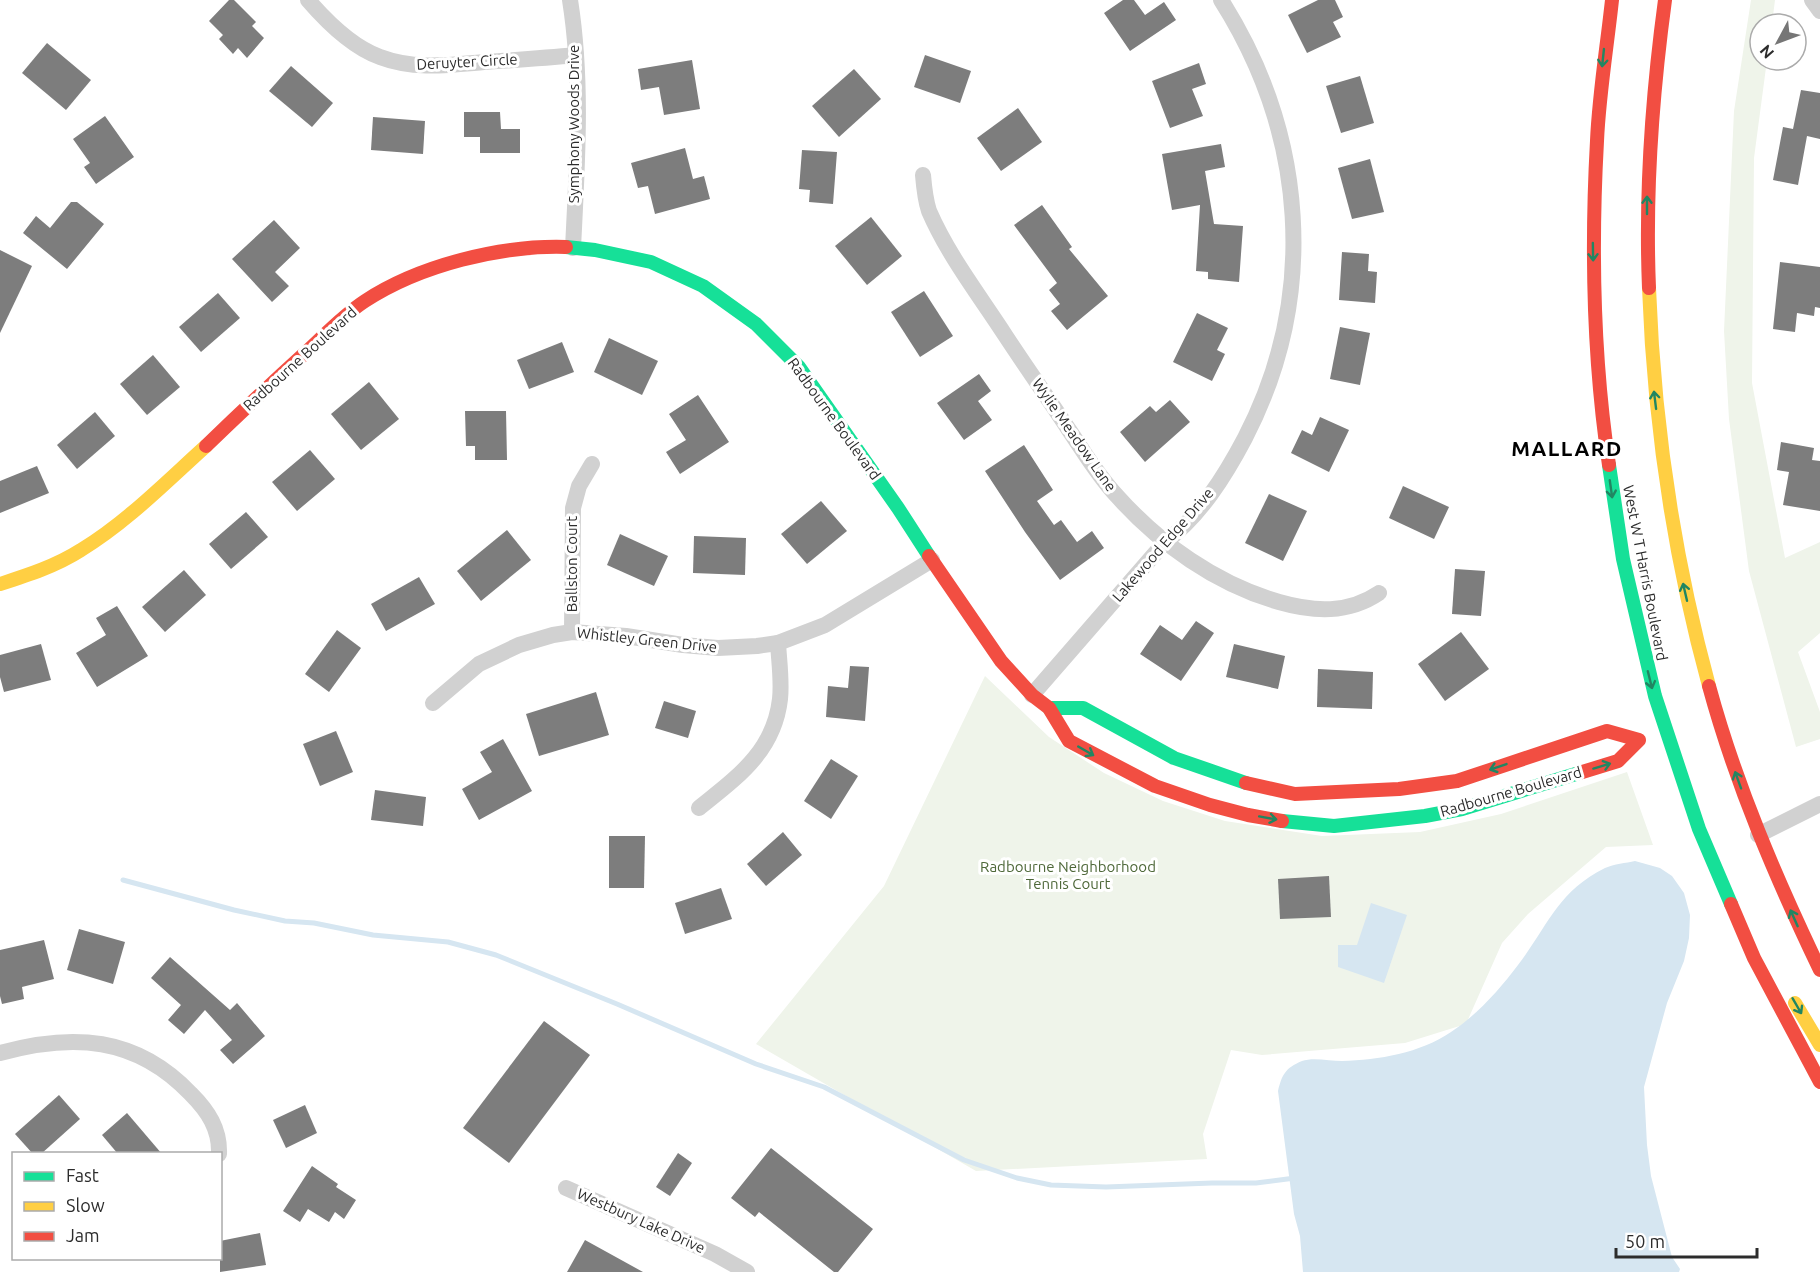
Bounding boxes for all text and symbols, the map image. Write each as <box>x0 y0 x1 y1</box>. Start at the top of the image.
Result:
north arrow <box>1748 12 1808 72</box>
text: N <box>1756 41 1777 62</box>
street label: Symphony Woods Drive <box>565 45 582 203</box>
one-way arrow <box>1597 47 1608 67</box>
street label: Deruyter Circle <box>416 50 518 73</box>
one-way arrow <box>1641 196 1653 216</box>
one-way arrow <box>1587 242 1599 262</box>
street label: Radbourne Boulevard <box>240 303 360 414</box>
street label: Radbourne Boulevard <box>784 354 884 483</box>
street label: Wylie Meadow Lane <box>1029 375 1120 495</box>
one-way arrow <box>1649 390 1660 410</box>
district label: MALLARD <box>1511 436 1623 460</box>
one-way arrow <box>1605 478 1616 498</box>
street label: Lakewood Edge Drive <box>1109 484 1217 605</box>
street label: West W T Harris Boulevard <box>1620 484 1671 662</box>
street label: Ballston Court <box>563 516 580 612</box>
one-way arrow <box>1679 583 1690 603</box>
street label: Whistley Green Drive <box>576 624 718 655</box>
one-way arrow <box>1645 670 1656 689</box>
one-way arrow <box>1077 745 1094 757</box>
one-way arrow <box>1592 760 1611 771</box>
one-way arrow <box>1489 762 1508 773</box>
street label: Radbourne Boulevard <box>1438 763 1584 820</box>
one-way arrow <box>1732 771 1743 790</box>
one-way arrow <box>1258 813 1277 824</box>
park label: Radbourne Neighborhood Tennis Court <box>980 858 1156 892</box>
one-way arrow <box>1788 909 1799 927</box>
one-way arrow <box>1791 997 1803 1014</box>
legend <box>12 1152 222 1260</box>
text: Fast <box>66 1165 99 1185</box>
street label: Westbury Lake Drive <box>575 1185 708 1256</box>
text: Slow <box>66 1195 105 1215</box>
scale bar <box>1616 1221 1757 1259</box>
text: Jam <box>66 1225 100 1245</box>
text: 50 m <box>1625 1231 1665 1251</box>

